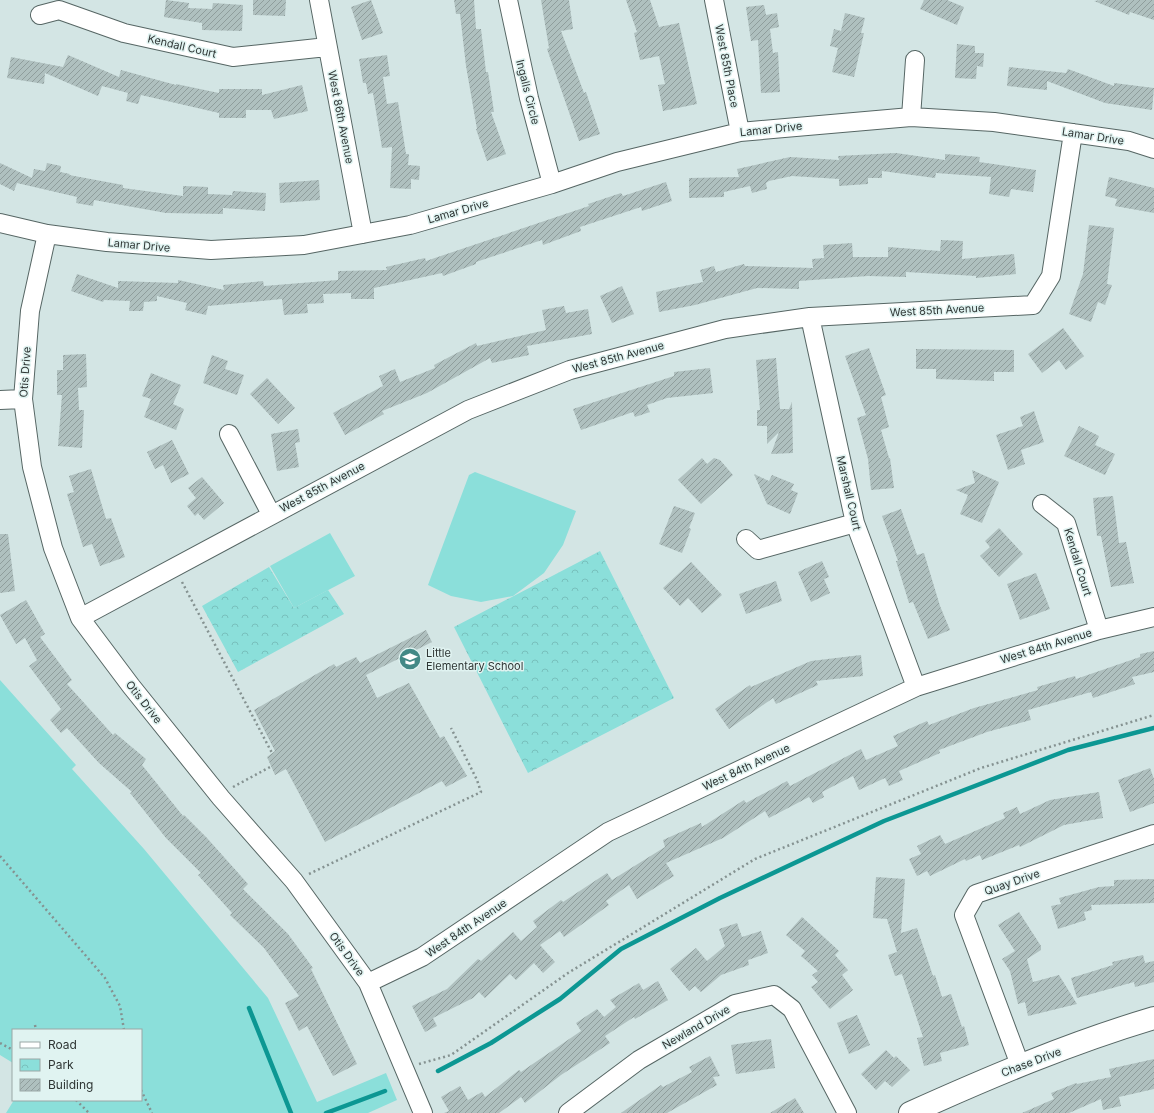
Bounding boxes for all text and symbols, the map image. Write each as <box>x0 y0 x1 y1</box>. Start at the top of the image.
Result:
street label: West 85th Place <box>712 23 742 109</box>
street label: Kendall Court <box>146 31 218 61</box>
street label: Ingalls Circle <box>513 58 543 126</box>
street label: West 86th Avenue <box>325 69 357 165</box>
street label: Lamar Drive <box>739 119 803 139</box>
street label: Lamar Drive <box>1061 124 1125 148</box>
street label: Lamar Drive <box>426 196 490 226</box>
street label: Lamar Drive <box>107 235 171 255</box>
street label: West 85th Avenue <box>889 301 985 319</box>
street label: West 85th Avenue <box>571 338 665 376</box>
street label: Otis Drive <box>16 346 34 398</box>
street label: Marshall Court <box>834 454 864 532</box>
street label: West 85th Avenue <box>277 459 367 515</box>
street label: Kendall Court <box>1061 526 1095 598</box>
street label: West 84th Avenue <box>999 625 1093 667</box>
school or university icon: Little Elementary School <box>397 646 423 672</box>
place label: Little Elementary School <box>426 646 523 673</box>
street label: Otis Drive <box>123 678 165 726</box>
street label: West 84th Avenue <box>700 741 792 793</box>
street label: Quay Drive <box>983 866 1041 898</box>
street label: West 84th Avenue <box>423 896 509 960</box>
street label: Otis Drive <box>326 929 368 979</box>
street label: Newland Drive <box>660 1002 732 1052</box>
legend <box>12 1029 142 1101</box>
text: Road <box>48 1037 77 1052</box>
street label: Chase Drive <box>999 1044 1063 1080</box>
text: Park <box>48 1057 74 1072</box>
text: Building <box>48 1077 93 1092</box>

